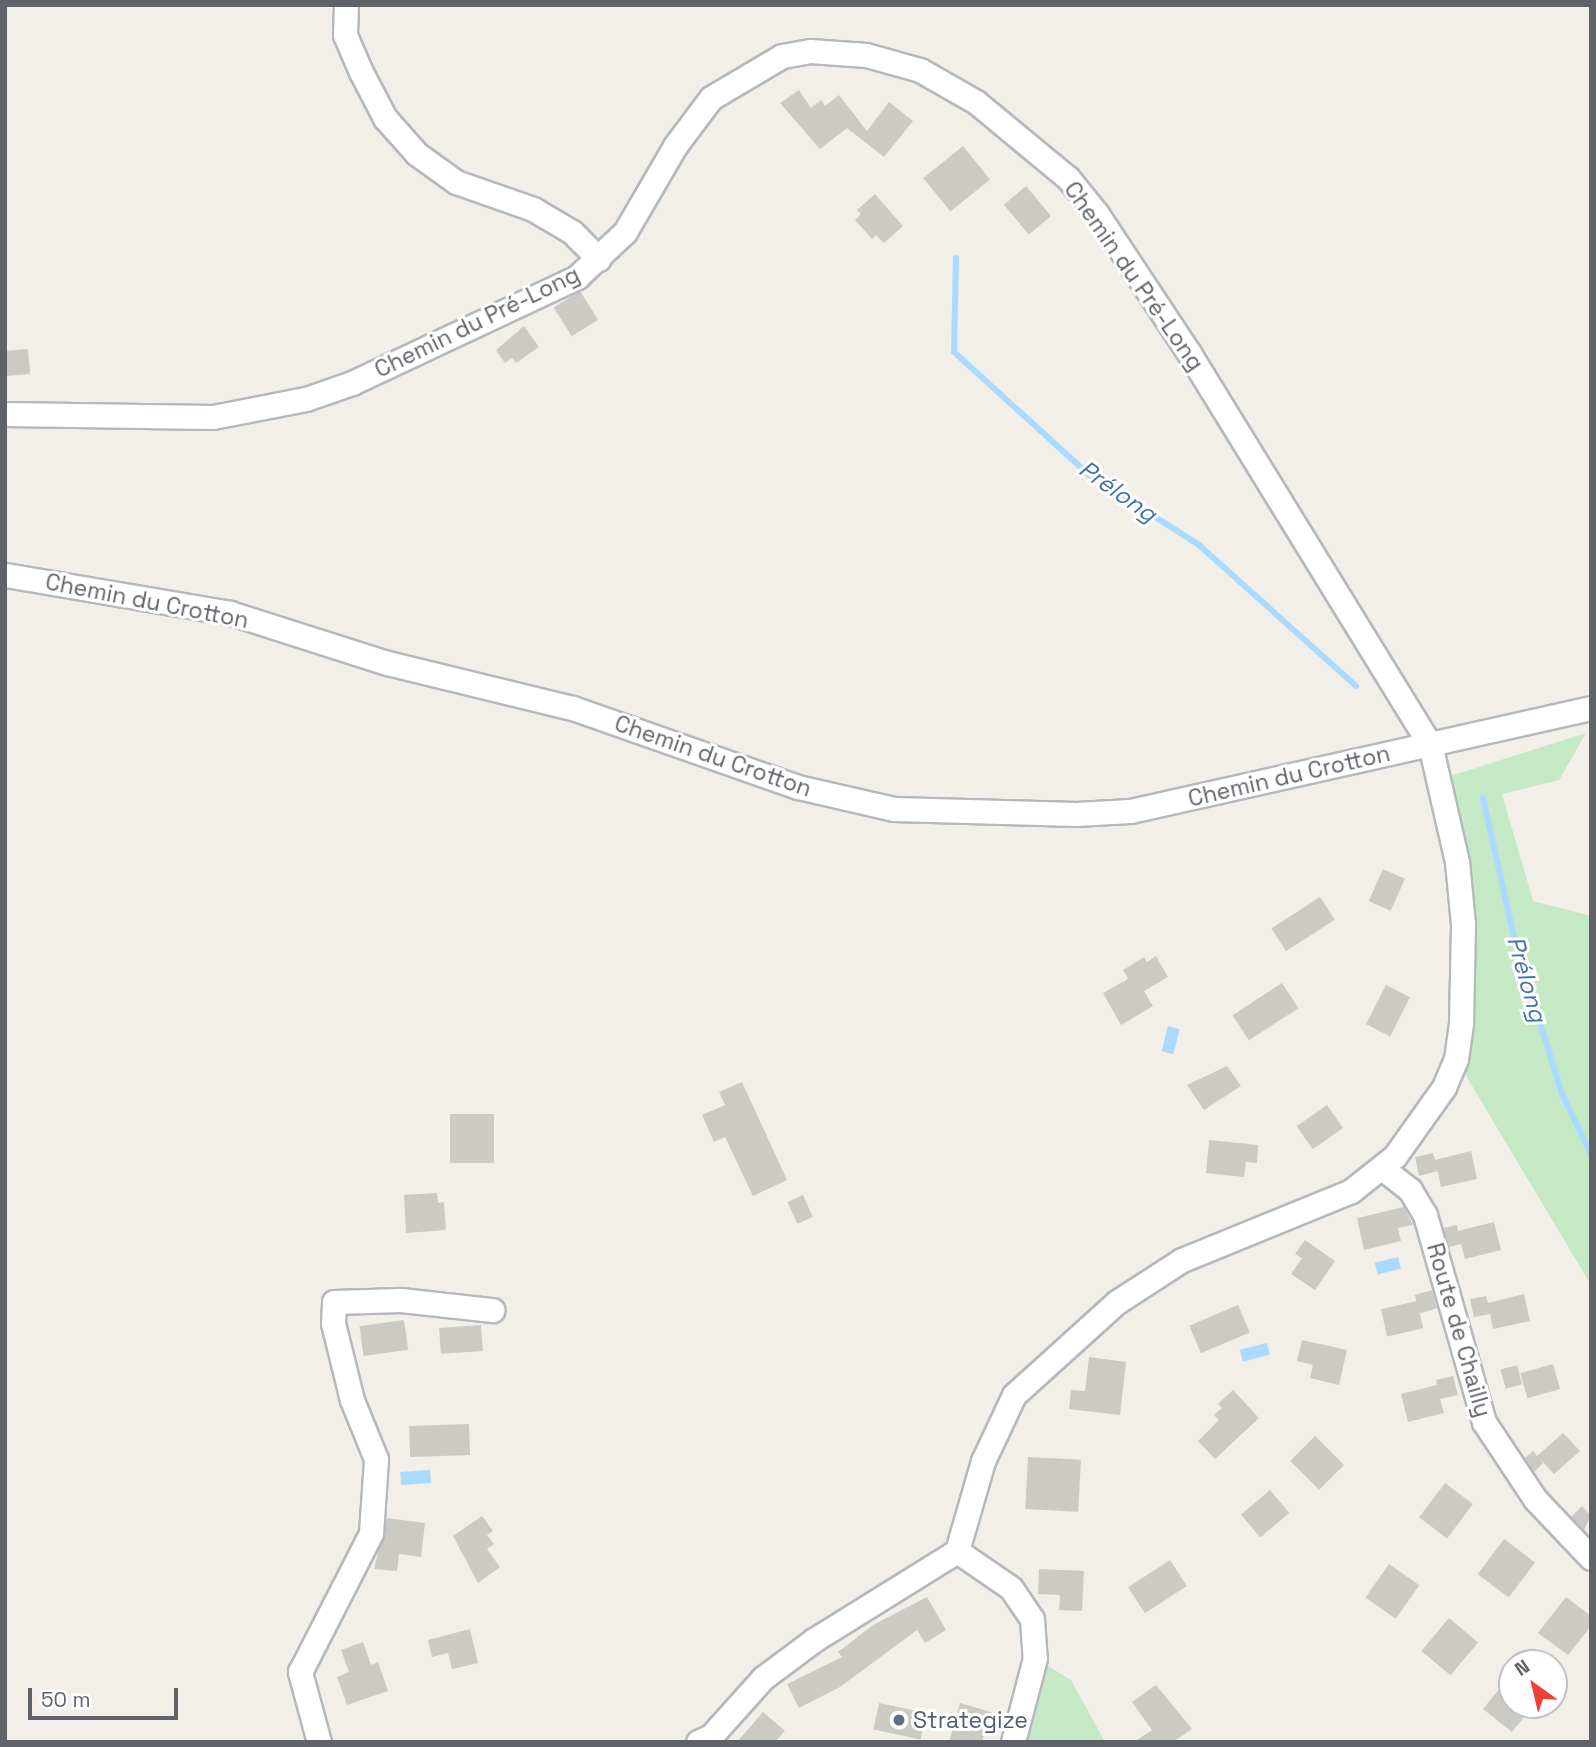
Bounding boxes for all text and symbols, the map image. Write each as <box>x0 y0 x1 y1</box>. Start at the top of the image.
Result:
street label: Chemin du Pré-Long <box>1058 176 1210 376</box>
street label: Chemin du Pré-Long <box>370 260 584 384</box>
water label: Prélong <box>1074 454 1162 528</box>
street label: Chemin du Crotton <box>43 568 251 634</box>
street label: Chemin du Crotton <box>611 709 815 803</box>
street label: Chemin du Crotton <box>1185 739 1393 813</box>
water label: Prélong <box>1501 933 1553 1025</box>
street label: Route de Chailly <box>1421 1240 1497 1420</box>
north arrow <box>1498 1649 1568 1719</box>
text: N <box>1510 1654 1534 1682</box>
scale bar <box>32 1674 182 1718</box>
text: 50 m <box>41 1686 91 1713</box>
place label: Strategize <box>913 1706 1028 1734</box>
marker: Strategize <box>891 1712 907 1728</box>

